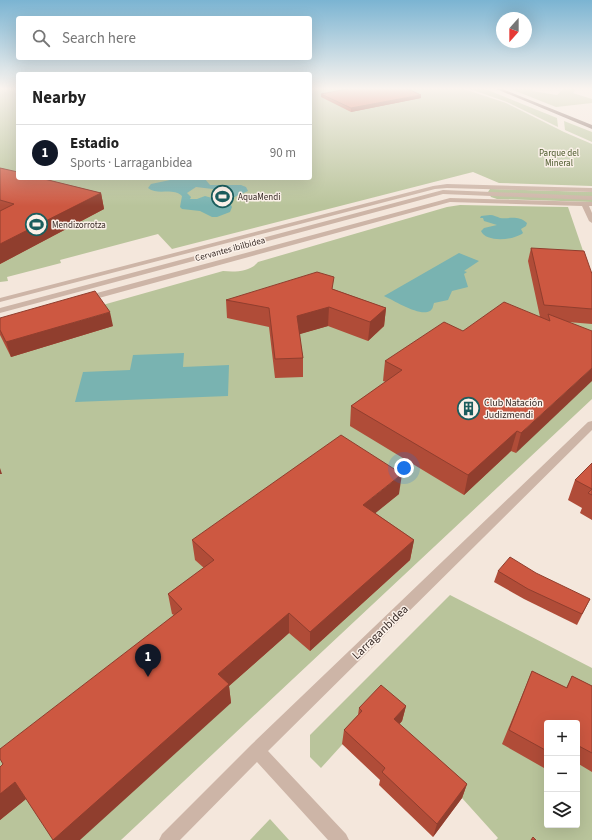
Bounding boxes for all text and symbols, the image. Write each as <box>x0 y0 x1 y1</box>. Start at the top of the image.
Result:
north arrow <box>496 12 532 48</box>
search box <box>16 16 312 60</box>
icon: search <box>30 27 52 49</box>
text: Search here <box>62 28 136 49</box>
text: Nearby <box>32 86 86 110</box>
text: Estadio <box>70 133 119 154</box>
text: 1 <box>42 144 48 162</box>
text: 90 m <box>270 144 296 162</box>
park label: Parque del Mineral <box>539 147 579 170</box>
text: Sports · Larraganbidea <box>70 154 192 172</box>
sports icon: AquaMendi <box>210 184 236 210</box>
place label: AquaMendi <box>238 191 280 204</box>
sports icon: Mendizorrotza <box>24 212 50 238</box>
place label: Mendizorrotza <box>52 219 106 232</box>
street label: Cervantes ibilbidea <box>194 234 267 265</box>
building icon: Club Natación Judizmendi <box>456 395 482 421</box>
place label: Club Natación Judizmendi <box>484 396 543 422</box>
your location <box>394 458 414 478</box>
street label: Larraganbidea <box>348 601 412 664</box>
pin: 1 <box>135 644 161 677</box>
map controls <box>544 720 580 828</box>
button: + <box>544 720 580 756</box>
button: − <box>544 756 580 792</box>
button: layers <box>544 792 580 828</box>

